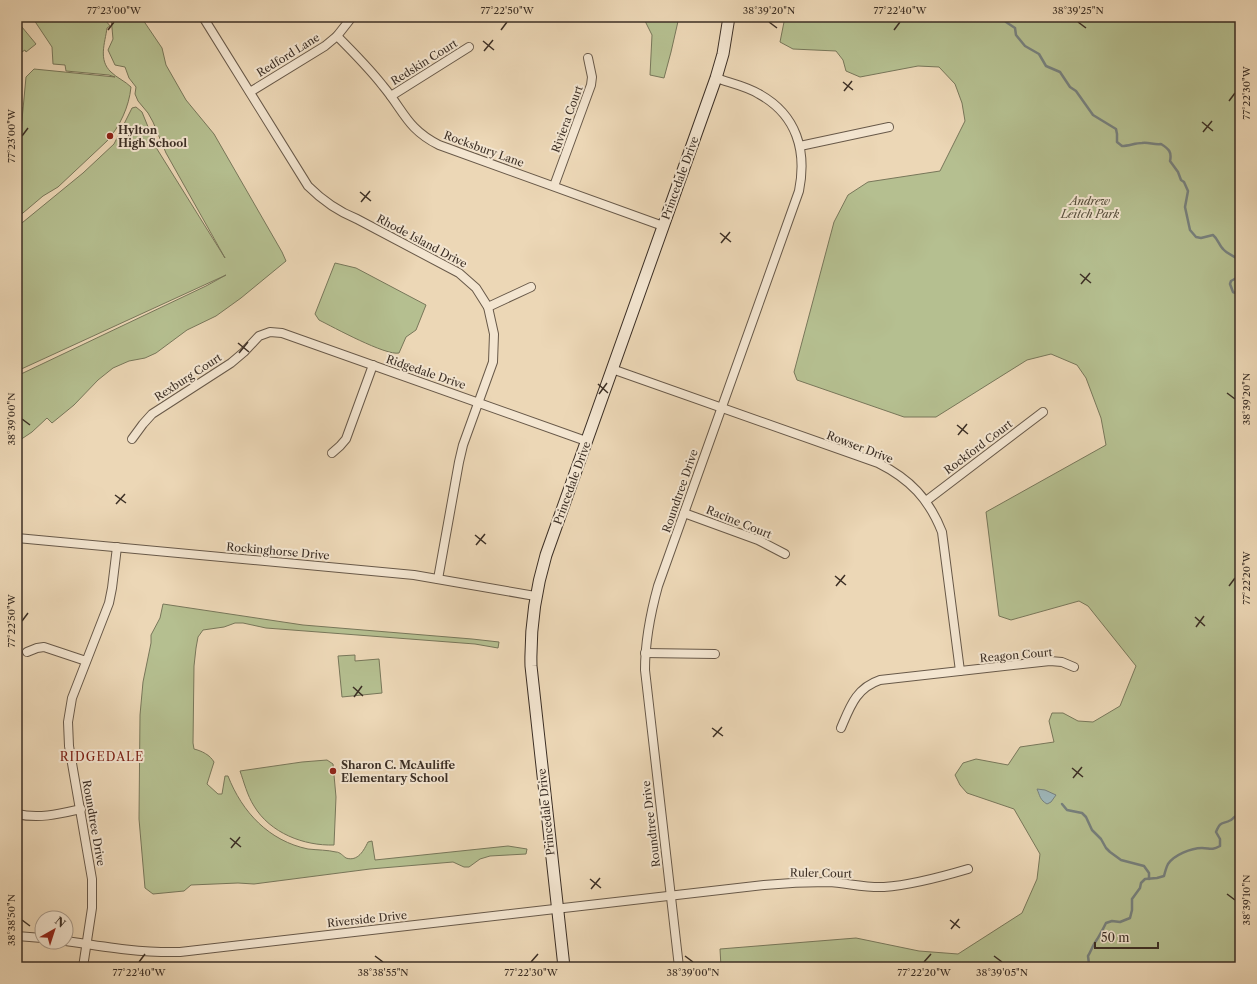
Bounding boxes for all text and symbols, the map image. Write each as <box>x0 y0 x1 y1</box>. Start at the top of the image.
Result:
text: 77°23'00"W <box>87 4 142 17</box>
text: 77°22'50"W <box>480 4 535 17</box>
text: 38°39'20"N <box>743 4 795 17</box>
text: 77°22'40"W <box>873 4 928 17</box>
text: 38°39'25"N <box>1052 4 1104 17</box>
street label: Redford Lane <box>254 30 322 80</box>
street label: Redskin Court <box>388 36 460 88</box>
text: 77°22'30"W <box>1240 65 1253 120</box>
street label: Riviera Court <box>548 83 586 154</box>
text: 77°23'00"W <box>5 108 18 163</box>
place label: Hylton High School <box>118 123 187 150</box>
street label: Rocksbury Lane <box>442 128 526 170</box>
marker: Hylton High School <box>105 131 115 141</box>
street label: Princedale Drive <box>658 134 702 222</box>
park label: Andrew Leitch Park <box>1060 194 1119 221</box>
street label: Rhode Island Drive <box>374 211 470 271</box>
street label: Rexburg Court <box>152 350 224 404</box>
street label: Ridgedale Drive <box>384 352 468 392</box>
text: 38°39'20"N <box>1240 373 1253 425</box>
text: 38°39'00"N <box>5 393 18 445</box>
street label: Rockford Court <box>941 417 1015 477</box>
street label: Rowser Drive <box>825 428 895 466</box>
street label: Princedale Drive <box>550 439 594 527</box>
street label: Roundtree Drive <box>659 447 701 535</box>
street label: Racine Court <box>704 502 774 542</box>
street label: Rockinghorse Drive <box>226 540 330 562</box>
text: 77°22'20"W <box>1240 550 1253 605</box>
text: 77°22'50"W <box>5 593 18 648</box>
street label: Reagon Court <box>979 645 1053 665</box>
district label: RIDGEDALE <box>60 749 144 764</box>
place label: Sharon C. McAuliffe Elementary School <box>341 758 456 785</box>
marker: Sharon C. McAuliffe Elementary School <box>328 766 338 776</box>
street label: Princedale Drive <box>534 768 558 856</box>
street label: Roundtree Drive <box>80 779 108 867</box>
street label: Roundtree Drive <box>639 780 663 868</box>
street label: Ruler Court <box>790 865 852 881</box>
text: 38°39'10"N <box>1240 875 1253 925</box>
text: 38°38'50"N <box>5 894 18 946</box>
street label: Riverside Drive <box>326 908 408 930</box>
north arrow <box>34 910 74 950</box>
text: N <box>52 914 69 931</box>
scale bar <box>1095 924 1158 950</box>
text: 50 m <box>1101 930 1130 945</box>
text: 77°22'40"W <box>112 966 167 979</box>
text: 38°38'55"N <box>357 966 409 979</box>
text: 77°22'30"W <box>504 966 559 979</box>
text: 38°39'00"N <box>667 966 719 979</box>
text: 77°22'20"W <box>897 966 952 979</box>
text: 38°39'05"N <box>976 966 1028 979</box>

